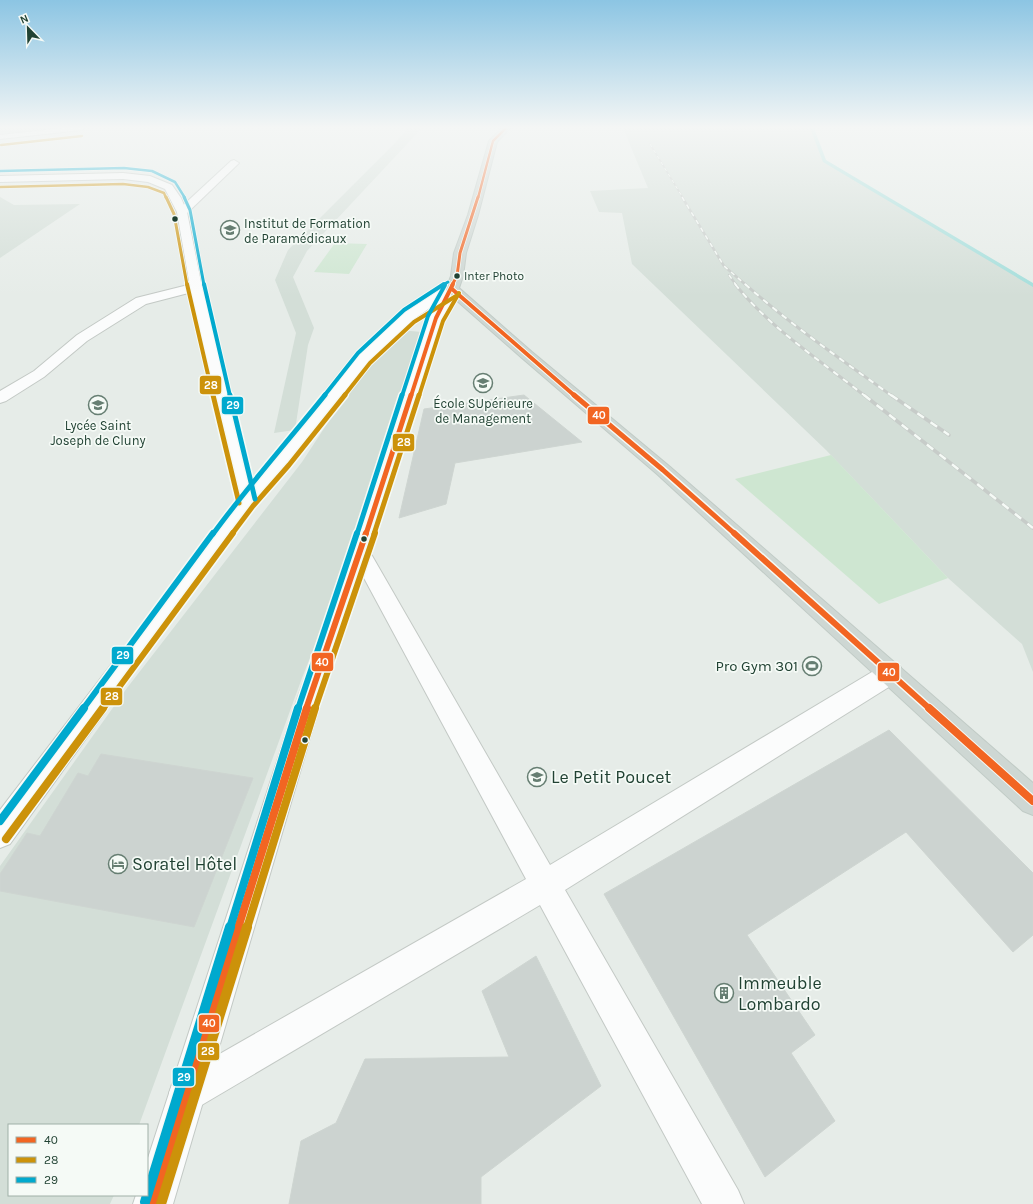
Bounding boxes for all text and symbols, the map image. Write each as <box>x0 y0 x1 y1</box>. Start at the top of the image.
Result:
north arrow <box>8 8 48 48</box>
text: N <box>18 12 30 27</box>
unlabelled marker <box>170 214 180 224</box>
place label: Institut de Formation de Paramédicaux <box>244 216 371 246</box>
school or university icon: Institut de Formation de Paramédicaux <box>219 219 241 241</box>
place label: Inter Photo <box>464 269 524 283</box>
marker: Inter Photo <box>452 271 462 281</box>
school or university icon: École SUpérieure de Management <box>472 372 494 394</box>
line badge: 28 <box>199 375 222 395</box>
text: 28 <box>204 379 218 392</box>
school or university icon: Lycée Saint Joseph de Cluny <box>87 394 109 416</box>
place label: École SUpérieure de Management <box>433 394 533 426</box>
line badge: 29 <box>221 396 244 415</box>
text: 29 <box>226 399 240 412</box>
line badge: 40 <box>587 406 610 425</box>
text: 40 <box>592 409 606 422</box>
place label: Lycée Saint Joseph de Cluny <box>50 418 146 448</box>
line badge: 28 <box>392 433 415 452</box>
text: 28 <box>397 436 411 449</box>
unlabelled marker <box>359 534 369 544</box>
line badge: 29 <box>111 646 134 665</box>
text: 29 <box>116 649 130 662</box>
line badge: 40 <box>311 652 334 672</box>
sports icon: Pro Gym 301 <box>801 655 823 677</box>
text: 40 <box>315 656 329 669</box>
place label: Pro Gym 301 <box>716 657 798 675</box>
line badge: 40 <box>877 662 900 682</box>
text: 40 <box>882 666 896 679</box>
line badge: 28 <box>100 687 123 706</box>
text: 28 <box>105 690 119 703</box>
unlabelled marker <box>300 735 310 745</box>
school or university icon: Le Petit Poucet <box>526 766 548 788</box>
place label: Le Petit Poucet <box>551 766 672 788</box>
hotel icon: Soratel Hôtel <box>107 853 129 875</box>
place label: Soratel Hôtel <box>132 853 237 875</box>
place label: Immeuble Lombardo <box>738 972 822 1015</box>
building icon: Immeuble Lombardo <box>713 982 735 1004</box>
line badge: 40 <box>198 1014 220 1033</box>
text: 40 <box>202 1017 216 1030</box>
line badge: 28 <box>197 1042 220 1061</box>
text: 28 <box>201 1045 215 1058</box>
line badge: 29 <box>172 1067 195 1087</box>
text: 29 <box>177 1071 191 1084</box>
legend <box>8 1124 148 1196</box>
text: 40 <box>44 1133 58 1147</box>
text: 28 <box>44 1153 58 1167</box>
text: 29 <box>44 1173 58 1187</box>

